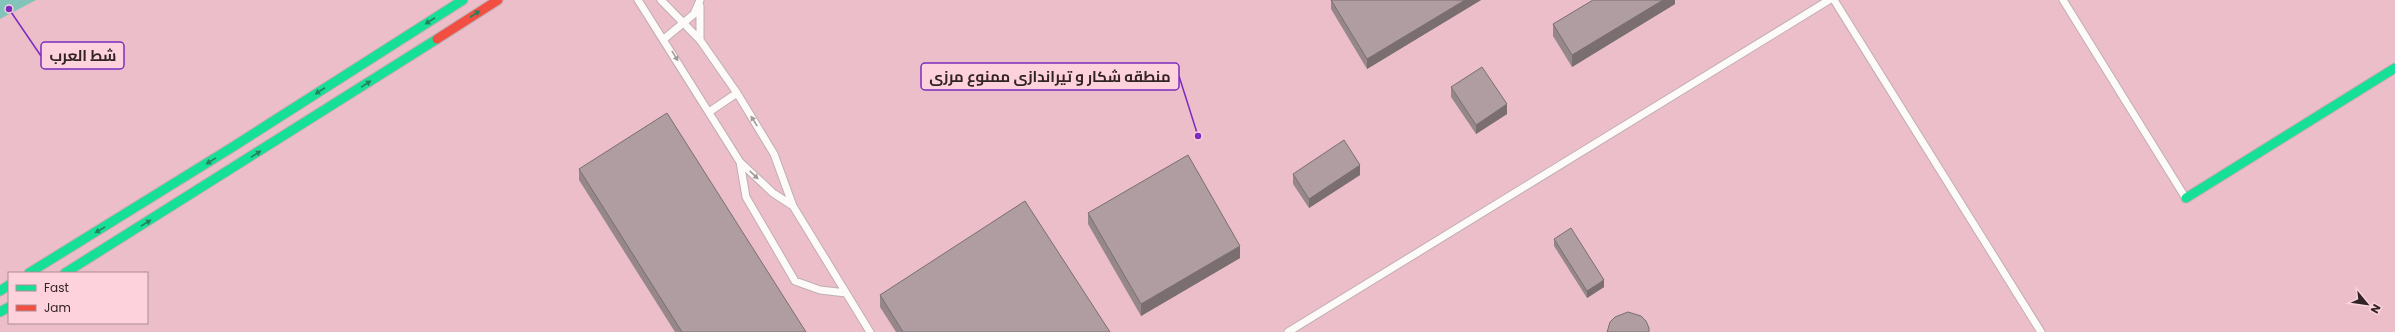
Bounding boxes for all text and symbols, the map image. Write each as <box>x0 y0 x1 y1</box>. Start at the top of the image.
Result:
one-way arrow <box>469 11 481 18</box>
one-way arrow <box>425 17 435 25</box>
callout: شط العرب <box>41 42 124 69</box>
text: شط العرب <box>50 45 116 66</box>
one-way arrow <box>671 50 678 62</box>
callout: منطقه شکار و تیراندازی ممنوع مرزی <box>921 63 1179 90</box>
text: منطقه شکار و تیراندازی ممنوع مرزی <box>929 66 1171 87</box>
one-way arrow <box>360 81 372 88</box>
one-way arrow <box>315 87 325 95</box>
one-way arrow <box>750 115 757 126</box>
one-way arrow <box>250 151 262 158</box>
one-way arrow <box>206 157 216 165</box>
one-way arrow <box>749 171 760 180</box>
one-way arrow <box>140 220 152 227</box>
one-way arrow <box>94 226 106 233</box>
legend <box>8 272 148 324</box>
text: Fast <box>44 279 69 296</box>
north arrow <box>2347 284 2387 324</box>
text: Jam <box>44 299 71 316</box>
text: N <box>2367 301 2385 316</box>

